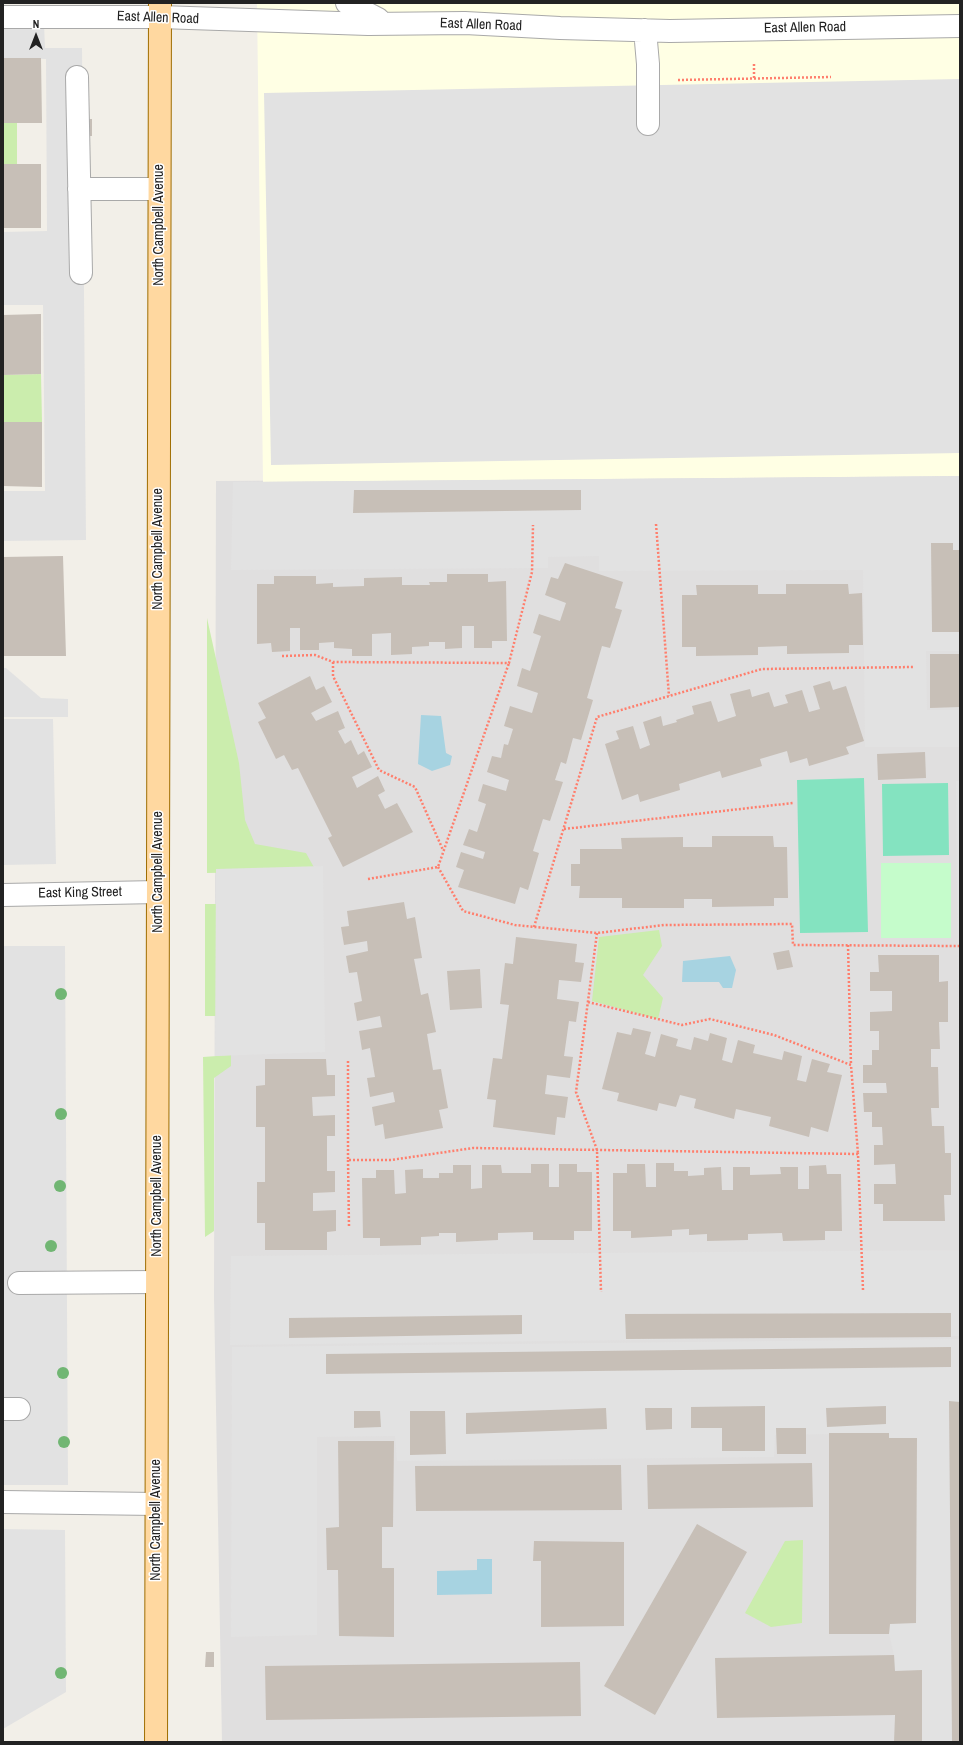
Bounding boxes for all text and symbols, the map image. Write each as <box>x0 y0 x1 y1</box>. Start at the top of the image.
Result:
street label: East Allen Road <box>117 8 199 28</box>
street label: East Allen Road <box>440 15 522 35</box>
north arrow <box>16 16 56 56</box>
text: N <box>33 17 39 31</box>
street label: East Allen Road <box>764 19 846 37</box>
street label: North Campbell Avenue <box>151 164 167 286</box>
street label: North Campbell Avenue <box>150 488 166 610</box>
street label: North Campbell Avenue <box>150 811 166 933</box>
street label: East King Street <box>38 884 122 902</box>
street label: North Campbell Avenue <box>149 1135 165 1257</box>
street label: North Campbell Avenue <box>148 1459 164 1581</box>

